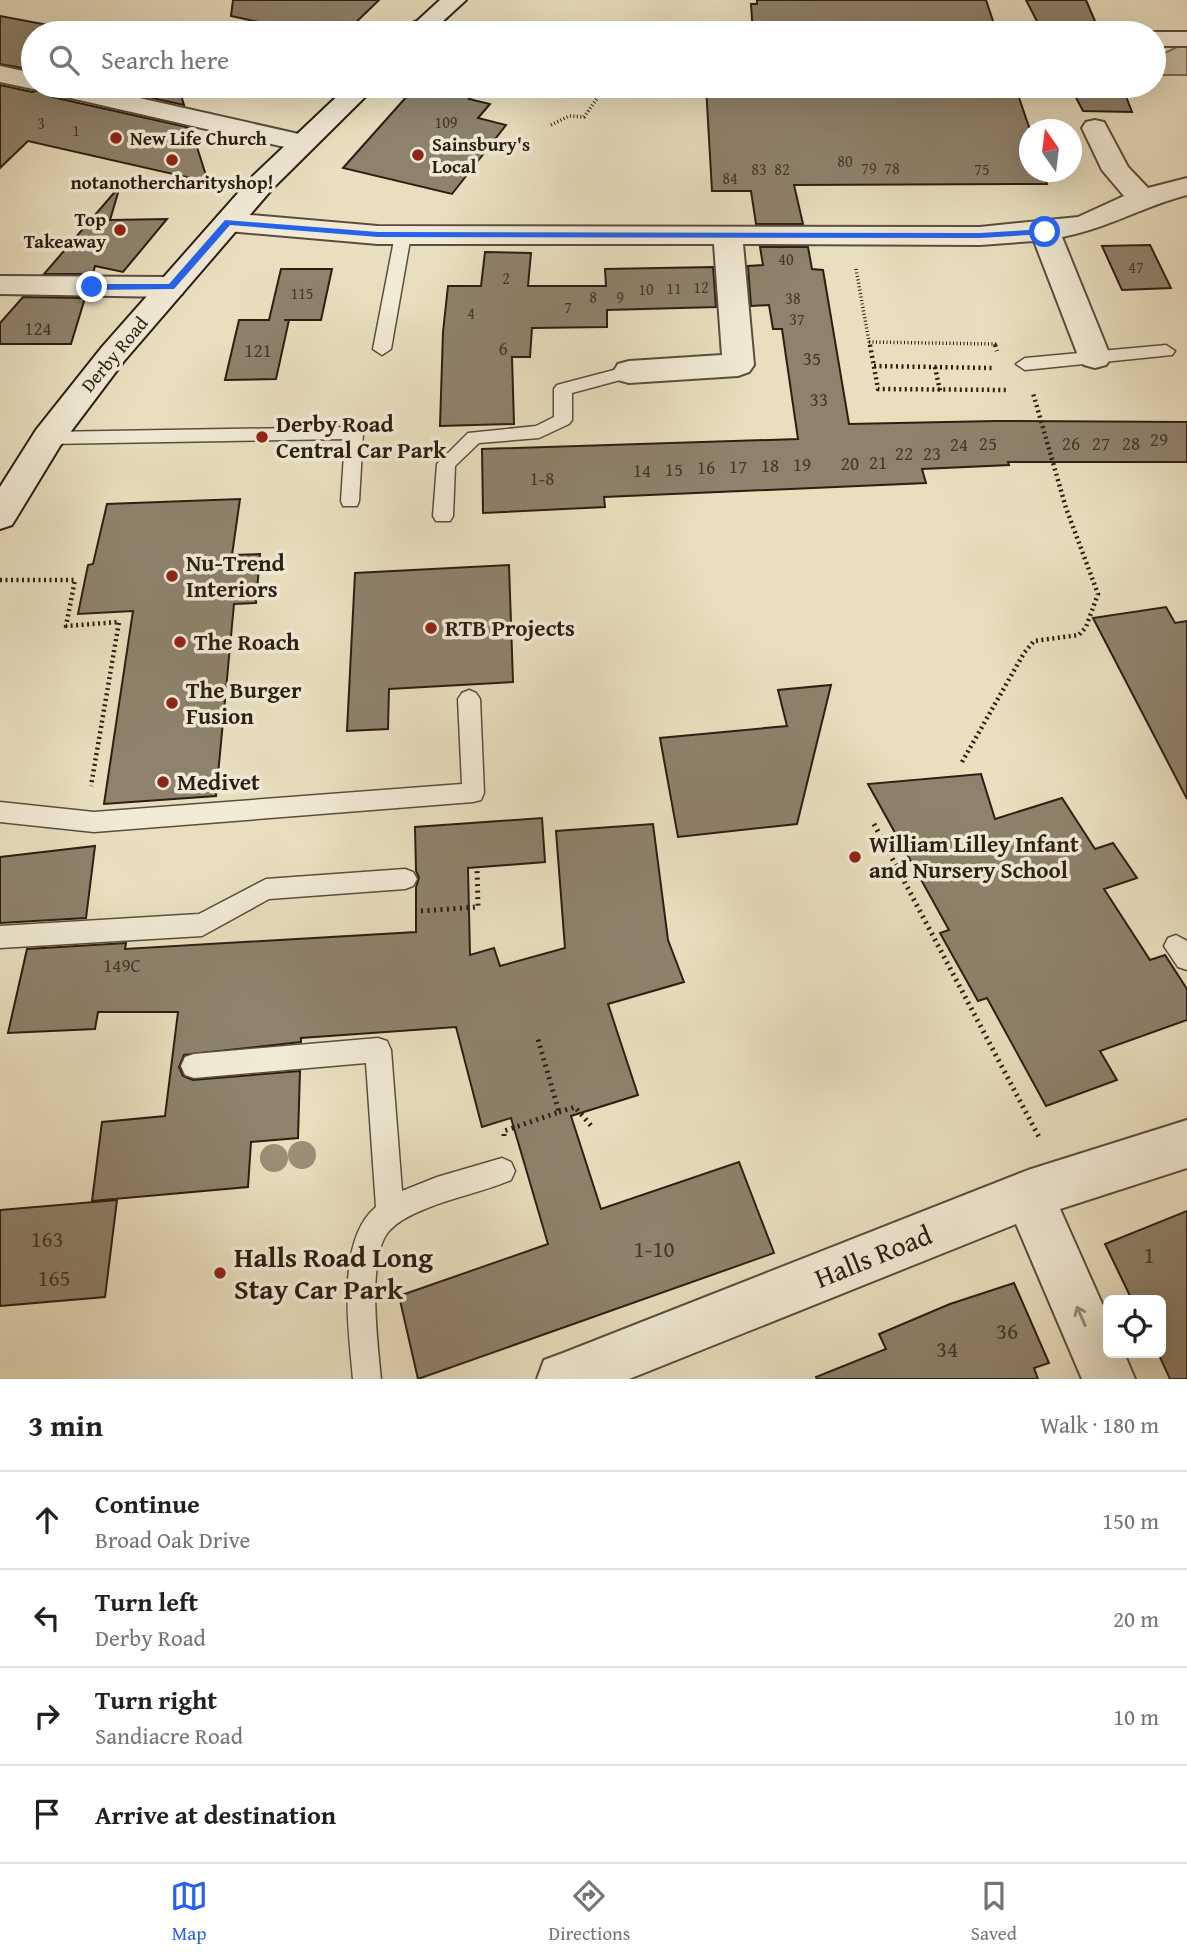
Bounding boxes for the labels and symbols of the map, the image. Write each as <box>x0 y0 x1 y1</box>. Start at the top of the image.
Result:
house number: 109 <box>434 110 458 134</box>
house number: 3 <box>37 111 45 135</box>
house number: 1 <box>72 118 80 142</box>
north arrow <box>1019 119 1082 182</box>
place label: New Life Church <box>130 124 268 152</box>
marker: New Life Church <box>108 130 124 146</box>
place label: Sainsbury's Local <box>432 130 530 180</box>
marker: Sainsbury's Local <box>410 147 426 163</box>
house number: 80 <box>837 149 853 173</box>
marker: notanothercharityshop! <box>164 152 180 168</box>
house number: 79 <box>861 156 877 180</box>
house number: 78 <box>884 156 900 180</box>
house number: 83 <box>751 157 767 181</box>
house number: 82 <box>774 157 790 181</box>
house number: 75 <box>974 157 990 181</box>
house number: 84 <box>722 166 738 190</box>
place label: notanothercharityshop! <box>70 168 274 196</box>
place label: Top Takeaway <box>24 205 106 255</box>
route start <box>1029 216 1060 247</box>
marker: Top Takeaway <box>112 222 128 238</box>
house number: 40 <box>778 247 794 271</box>
house number: 47 <box>1128 255 1144 279</box>
house number: 2 <box>502 266 510 290</box>
route end <box>76 271 107 302</box>
house number: 12 <box>693 275 709 299</box>
house number: 11 <box>666 276 682 300</box>
house number: 10 <box>638 277 654 301</box>
house number: 115 <box>290 281 314 305</box>
house number: 8 <box>589 285 597 309</box>
house number: 9 <box>616 285 624 309</box>
house number: 38 <box>785 286 801 310</box>
house number: 7 <box>564 295 572 319</box>
house number: 4 <box>467 301 475 325</box>
house number: 37 <box>789 307 805 331</box>
street label: Derby Road <box>74 309 155 398</box>
house number: 124 <box>24 314 52 342</box>
house number: 6 <box>498 334 508 362</box>
house number: 121 <box>244 336 272 364</box>
house number: 35 <box>803 344 821 372</box>
house number: 33 <box>810 385 828 413</box>
place label: Derby Road Central Car Park <box>276 407 447 466</box>
house number: 29 <box>1150 425 1168 453</box>
marker: Derby Road Central Car Park <box>254 429 270 445</box>
house number: 25 <box>979 429 997 457</box>
house number: 26 <box>1062 429 1080 457</box>
house number: 27 <box>1092 429 1110 457</box>
house number: 28 <box>1122 429 1140 457</box>
house number: 24 <box>950 430 968 458</box>
house number: 22 <box>895 439 913 467</box>
house number: 23 <box>923 439 941 467</box>
house number: 21 <box>869 448 887 476</box>
house number: 20 <box>841 449 859 477</box>
house number: 19 <box>793 450 811 478</box>
house number: 18 <box>761 451 779 479</box>
house number: 17 <box>729 452 747 480</box>
house number: 16 <box>697 453 715 481</box>
house number: 15 <box>665 455 683 483</box>
house number: 14 <box>633 456 651 484</box>
house number: 1-8 <box>530 464 554 492</box>
place label: Nu-Trend Interiors <box>186 546 286 605</box>
marker: Nu-Trend Interiors <box>164 568 180 584</box>
place label: RTB Projects <box>445 611 575 644</box>
marker: RTB Projects <box>423 620 439 636</box>
place label: The Roach <box>194 625 300 658</box>
marker: The Roach <box>172 634 188 650</box>
place label: The Burger Fusion <box>186 673 302 732</box>
marker: The Burger Fusion <box>164 695 180 711</box>
place label: Medivet <box>177 765 260 798</box>
marker: Medivet <box>155 774 171 790</box>
place label: William Lilley Infant and Nursery School <box>869 827 1079 886</box>
marker: William Lilley Infant and Nursery School <box>847 849 863 865</box>
house number: 149C <box>103 951 141 979</box>
street label: Halls Road <box>808 1213 938 1298</box>
house number: 163 <box>30 1222 64 1255</box>
house number: 1-10 <box>633 1232 675 1265</box>
place label: Halls Road Long Stay Car Park <box>234 1236 433 1309</box>
house number: 1 <box>1143 1238 1155 1271</box>
house number: 165 <box>37 1261 71 1294</box>
marker: Halls Road Long Stay Car Park <box>212 1265 228 1281</box>
one-way arrow <box>1074 1306 1087 1328</box>
house number: 36 <box>996 1314 1018 1347</box>
house number: 34 <box>936 1332 958 1365</box>

